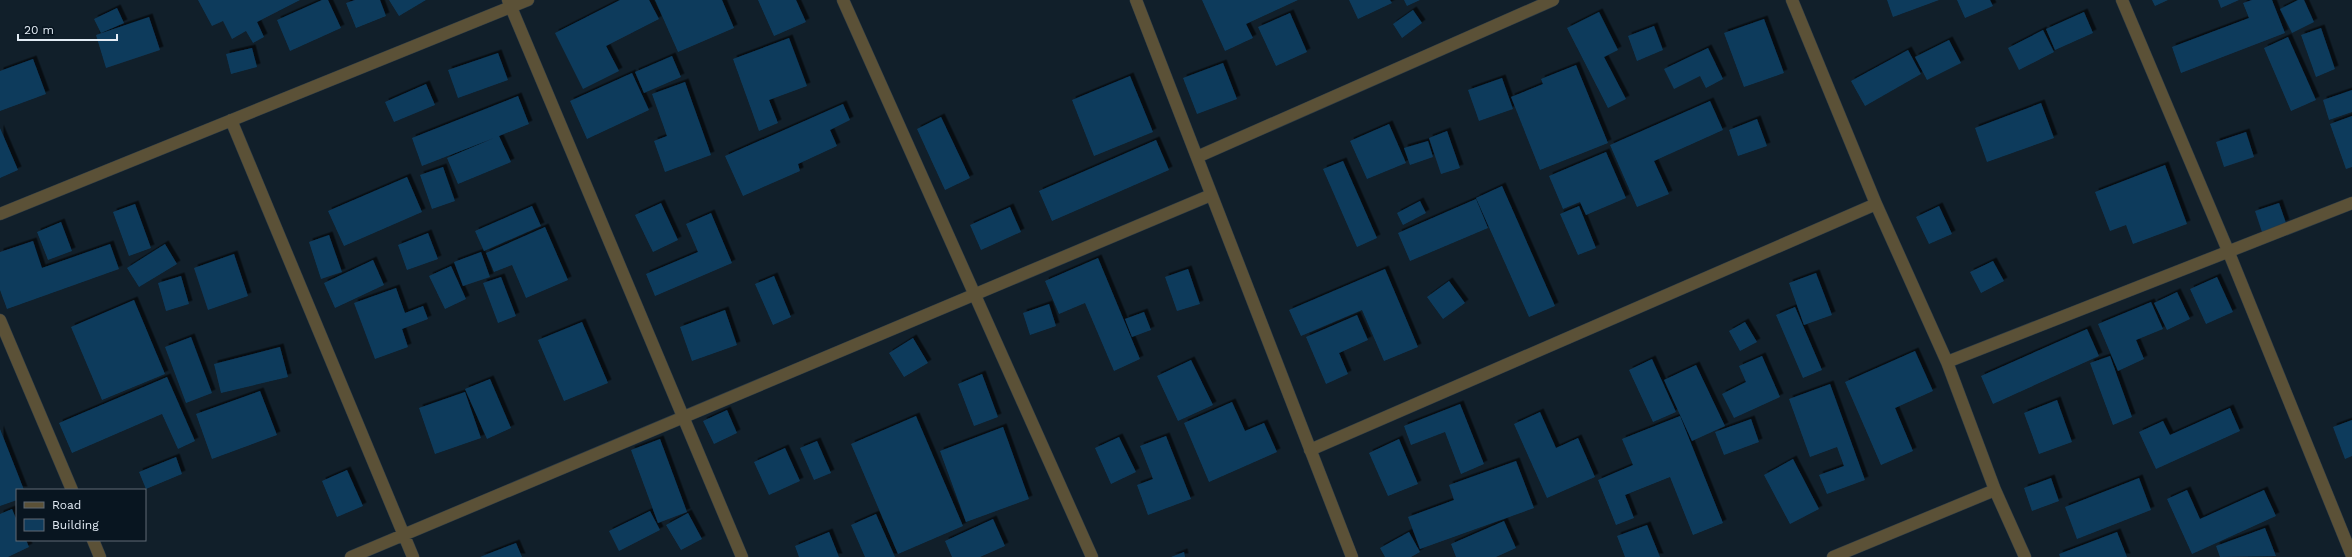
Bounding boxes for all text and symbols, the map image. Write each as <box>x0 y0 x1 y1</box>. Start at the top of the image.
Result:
scale bar <box>18 16 117 42</box>
text: 20 m <box>24 23 54 37</box>
legend <box>16 489 146 541</box>
text: Road <box>52 498 81 512</box>
text: Building <box>52 518 99 532</box>

